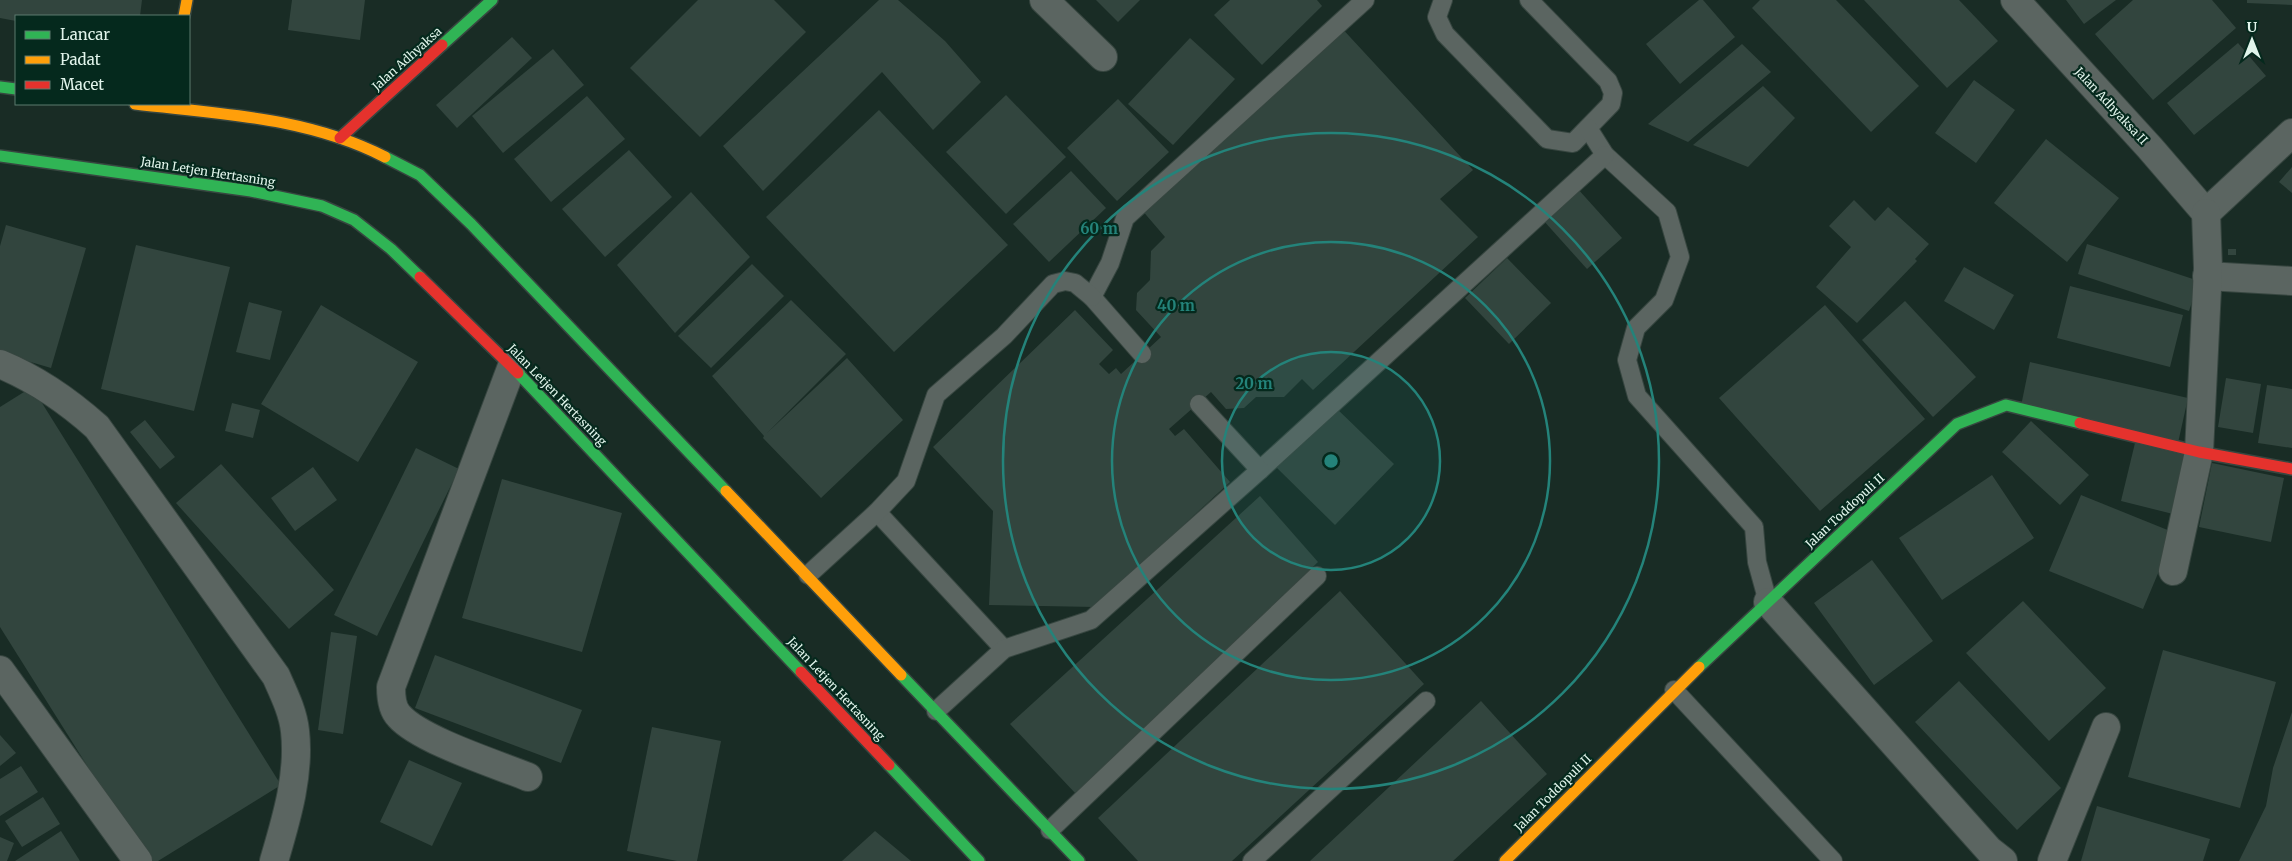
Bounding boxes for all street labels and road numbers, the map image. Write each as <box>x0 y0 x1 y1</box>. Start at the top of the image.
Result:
street label: Jalan Adhyaksa <box>368 23 445 94</box>
street label: Jalan Adhyaksa II <box>2071 63 2151 147</box>
street label: Jalan Letjen Hertasning <box>139 153 277 190</box>
street label: Jalan Letjen Hertasning <box>504 340 610 449</box>
street label: Jalan Toddopuli II <box>1801 470 1887 552</box>
street label: Jalan Letjen Hertasning <box>784 633 889 744</box>
street label: Jalan Toddopuli II <box>1510 751 1594 835</box>

